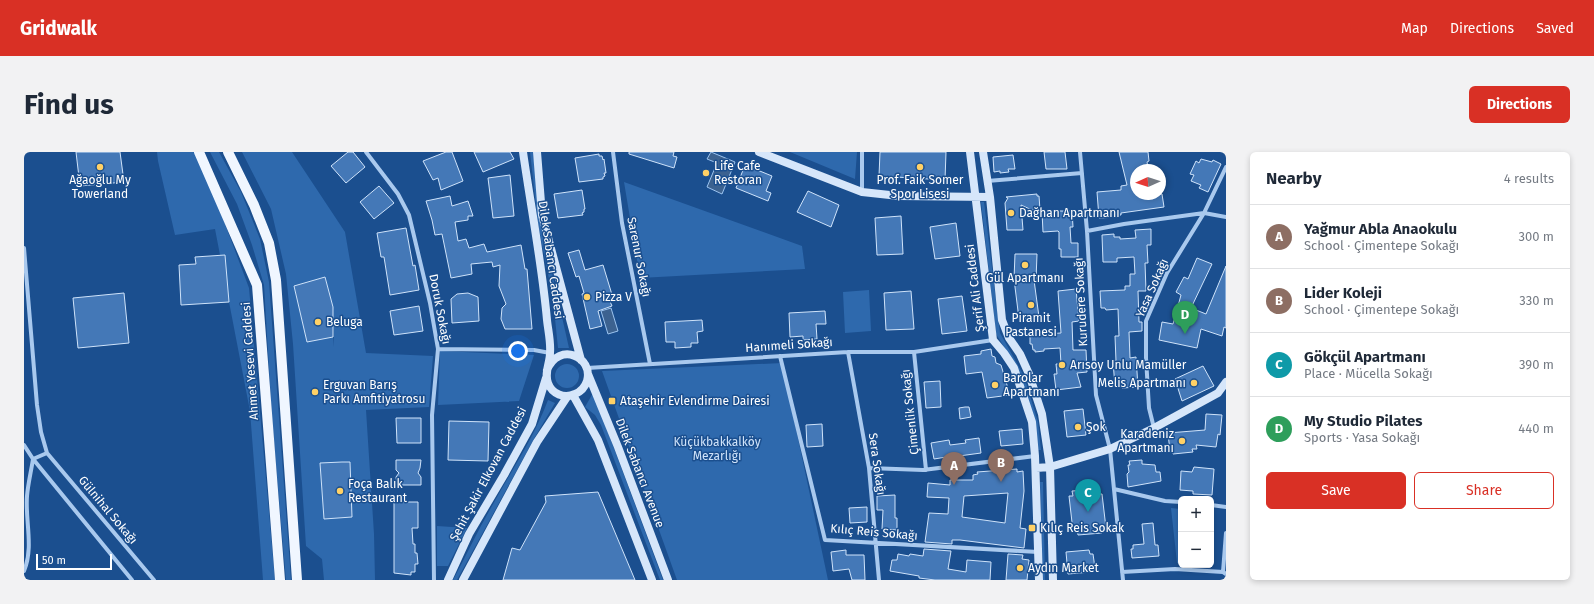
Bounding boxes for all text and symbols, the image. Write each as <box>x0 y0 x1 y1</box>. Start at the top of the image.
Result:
text: Gridwalk <box>20 17 97 40</box>
text: Map <box>1401 20 1428 37</box>
text: Directions <box>1450 20 1514 37</box>
text: Saved <box>1536 20 1574 37</box>
button: Directions <box>1469 86 1570 123</box>
text: Find us <box>24 88 114 121</box>
place label: Life Cafe Restoran <box>714 159 762 187</box>
marker: Ağaoğlu My Towerland <box>95 162 105 172</box>
marker: Prof. Faik Somer Spor Lisesi <box>915 162 925 172</box>
north arrow <box>1130 164 1166 200</box>
marker: Life Cafe Restoran <box>701 168 711 178</box>
text: Nearby <box>1266 168 1321 189</box>
text: 4 results <box>1504 171 1554 186</box>
place label: Ağaoğlu My Towerland <box>69 173 131 201</box>
place label: Prof. Faik Somer Spor Lisesi <box>877 173 964 201</box>
street label: Dilek Sabancı Caddesi <box>536 200 566 320</box>
place label: Dağhan Apartmanı <box>1019 206 1120 220</box>
marker: Dağhan Apartmanı <box>1006 208 1016 218</box>
street label: Sarenur Sokağı <box>624 216 654 298</box>
text: Yağmur Abla Anaokulu <box>1304 220 1457 238</box>
text: A <box>1275 229 1283 244</box>
text: 300 m <box>1518 229 1554 244</box>
text: School · Çimentepe Sokağı <box>1304 238 1459 253</box>
street label: Şerif Ali Caddesi <box>963 243 987 333</box>
street label: Yasa Sokağı <box>1133 256 1171 320</box>
street label: Kurudere Sokağı <box>1072 257 1090 347</box>
marker: Gül Apartmanı <box>1020 260 1030 270</box>
place label: Gül Apartmanı <box>986 271 1064 285</box>
street label: Doruk Sokağı <box>426 273 454 345</box>
text: Lider Koleji <box>1304 284 1382 302</box>
place label: Pizza V <box>595 290 632 304</box>
marker: Pizza V <box>582 292 592 302</box>
text: B <box>1275 293 1283 308</box>
text: 330 m <box>1519 293 1554 308</box>
marker: Piramit Pastanesi <box>1026 300 1036 310</box>
pin: D <box>1172 301 1198 334</box>
street label: Ahmet Yesevi Caddesi <box>239 302 261 420</box>
text: School · Çimentepe Sokağı <box>1304 302 1459 317</box>
place label: Piramit Pastanesi <box>1005 311 1057 339</box>
place label: Beluga <box>326 315 363 329</box>
marker: Beluga <box>313 317 323 327</box>
street label: Hanımeli Sokağı <box>745 335 833 355</box>
your location <box>508 341 528 361</box>
text: Gökçül Apartmanı <box>1304 348 1426 366</box>
text: C <box>1275 357 1283 372</box>
text: 390 m <box>1519 357 1554 372</box>
place label: Arısoy Unlu Mamüller <box>1070 358 1187 372</box>
marker: Arısoy Unlu Mamüller <box>1057 360 1067 370</box>
text: Place · Mücella Sokağı <box>1304 366 1433 381</box>
street label: Çimenlik Sokağı <box>899 369 921 455</box>
place label: Barolar Apartmanı <box>1003 371 1060 399</box>
place label: Melis Apartmanı <box>1098 376 1186 390</box>
place label: Erguvan Barış Parkı Amfitiyatrosu <box>323 378 425 406</box>
marker: Melis Apartmanı <box>1189 378 1199 388</box>
marker: Barolar Apartmanı <box>990 380 1000 390</box>
marker: Erguvan Barış Parkı Amfitiyatrosu <box>310 387 320 397</box>
place label: Ataşehir Evlendirme Dairesi <box>620 394 770 408</box>
marker: Ataşehir Evlendirme Dairesi <box>607 396 617 406</box>
street label: Şehit Şakir Elkovan Caddesi <box>447 405 529 543</box>
text: My Studio Pilates <box>1304 412 1423 430</box>
street label: Dilek Sabancı Avenue <box>613 416 667 530</box>
place label: Şok <box>1086 420 1107 434</box>
text: D <box>1275 421 1283 436</box>
text: 440 m <box>1518 421 1554 436</box>
marker: Şok <box>1073 422 1083 432</box>
place label: Karadeniz Apartmanı <box>1117 427 1174 455</box>
text: Sports · Yasa Sokağı <box>1304 430 1420 445</box>
street label: Sera Sokağı <box>866 432 888 496</box>
park label: Küçükbakkalköy Mezarlığı <box>673 435 761 463</box>
marker: Karadeniz Apartmanı <box>1177 436 1187 446</box>
pin: B <box>988 449 1014 482</box>
pin: A <box>941 452 967 485</box>
button: Save <box>1266 472 1406 509</box>
button: Share <box>1414 472 1554 509</box>
street label: Gülnihal Sokağı <box>76 473 140 547</box>
place label: Foça Balık Restaurant <box>348 477 408 505</box>
pin: C <box>1075 479 1101 512</box>
marker: Foça Balık Restaurant <box>335 486 345 496</box>
map controls <box>1178 496 1214 568</box>
button: + <box>1178 496 1214 532</box>
street label: Kılıç Reis Sokağı <box>830 521 918 543</box>
place label: Kılıç Reis Sokak <box>1040 521 1125 535</box>
marker: Kılıç Reis Sokak <box>1027 523 1037 533</box>
button: − <box>1178 532 1214 568</box>
scale bar <box>36 552 112 571</box>
text: 50 m <box>42 554 66 567</box>
place label: Aydın Market <box>1028 561 1100 575</box>
marker: Aydın Market <box>1015 563 1025 573</box>

